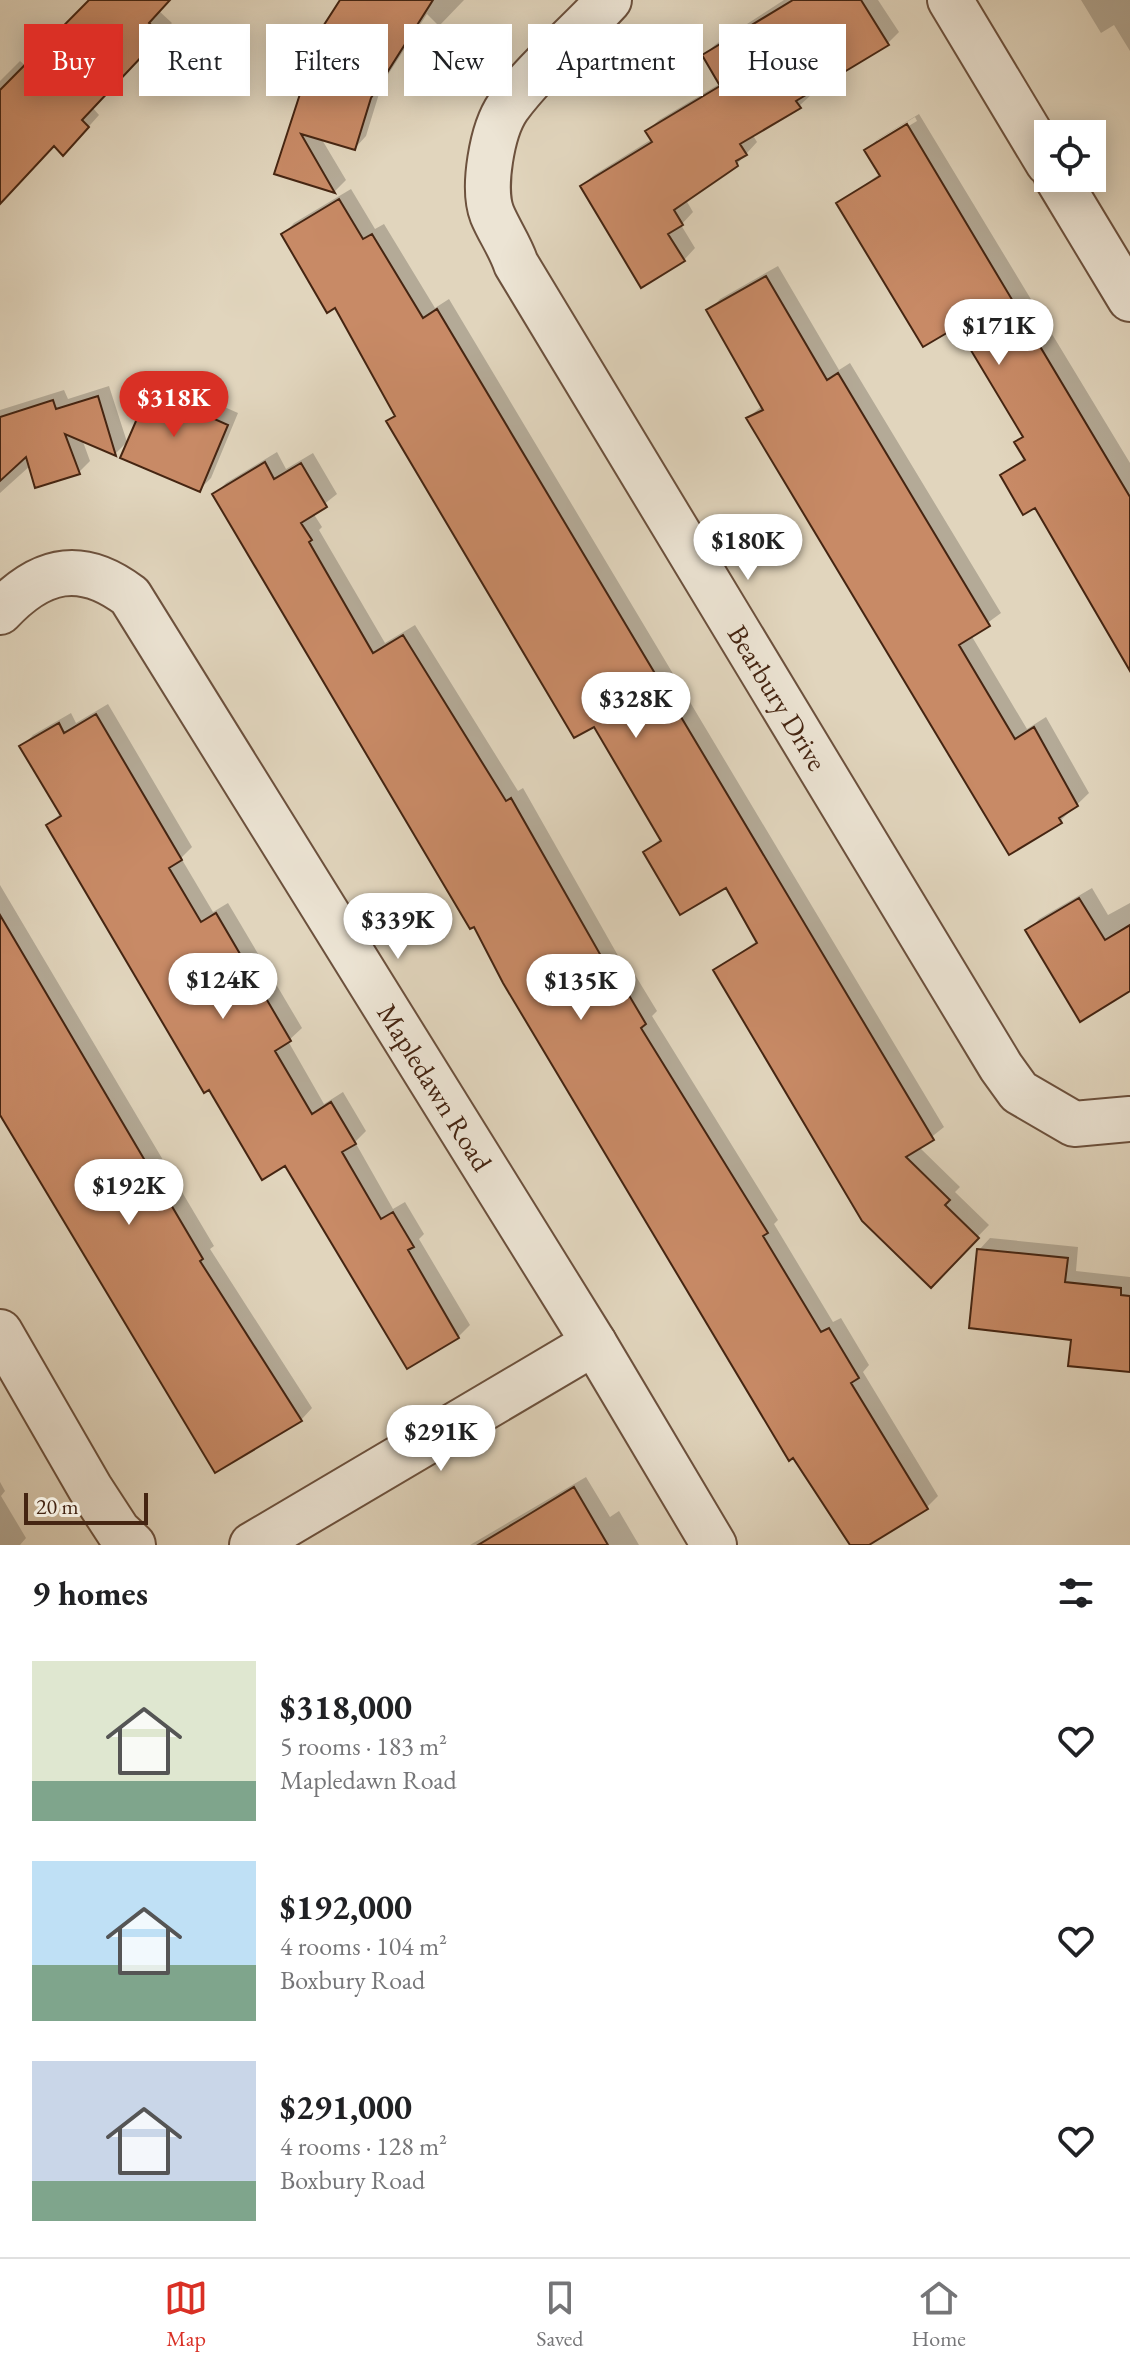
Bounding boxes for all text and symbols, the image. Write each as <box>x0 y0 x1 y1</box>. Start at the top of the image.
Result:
chip: Buy <box>24 24 123 96</box>
chip: Rent <box>139 24 250 96</box>
chip: Filters <box>266 24 388 96</box>
chip: New <box>404 24 512 96</box>
chip: Apartment <box>528 24 703 96</box>
chip: House <box>719 24 846 96</box>
map controls <box>1034 120 1106 192</box>
button: locate <box>1034 120 1106 192</box>
pin: $171K <box>943 299 1055 367</box>
text: $171K <box>962 308 1036 342</box>
pin: $318K <box>118 371 230 439</box>
text: $318K <box>137 380 211 414</box>
pin: $180K <box>692 514 804 582</box>
text: $180K <box>711 523 785 557</box>
street label: Bearbury Drive <box>720 618 836 777</box>
pin: $328K <box>580 672 692 740</box>
text: $328K <box>599 681 673 715</box>
pin: $339K <box>342 893 454 961</box>
text: $339K <box>361 902 435 936</box>
pin: $124K <box>167 953 279 1021</box>
pin: $135K <box>525 954 637 1022</box>
text: $124K <box>186 962 260 996</box>
text: $135K <box>544 963 618 997</box>
street label: Mapledawn Road <box>370 997 501 1178</box>
pin: $192K <box>73 1159 185 1227</box>
text: $192K <box>92 1168 166 1202</box>
pin: $291K <box>385 1405 497 1473</box>
text: $291K <box>404 1414 478 1448</box>
scale bar <box>24 1489 148 1525</box>
text: 20 m <box>36 1492 79 1521</box>
text: 9 homes <box>32 1571 148 1615</box>
icon: filters <box>1054 1571 1098 1615</box>
text: $318,000 <box>280 1685 412 1729</box>
icon: home <box>96 1693 192 1789</box>
icon: heart <box>1054 1719 1098 1763</box>
text: 5 rooms · 183 m² <box>280 1729 447 1763</box>
text: Mapledawn Road <box>280 1763 457 1797</box>
text: $192,000 <box>280 1885 412 1929</box>
icon: home <box>96 1893 192 1989</box>
icon: heart <box>1054 1919 1098 1963</box>
text: 4 rooms · 104 m² <box>280 1929 447 1963</box>
text: Boxbury Road <box>280 1963 425 1997</box>
text: $291,000 <box>280 2085 412 2129</box>
icon: home <box>96 2093 192 2189</box>
icon: heart <box>1054 2119 1098 2163</box>
text: 4 rooms · 128 m² <box>280 2129 447 2163</box>
text: Boxbury Road <box>280 2163 425 2197</box>
tab: Map <box>164 2276 208 2353</box>
tab: Saved <box>536 2276 583 2353</box>
tab: Home <box>912 2276 966 2353</box>

